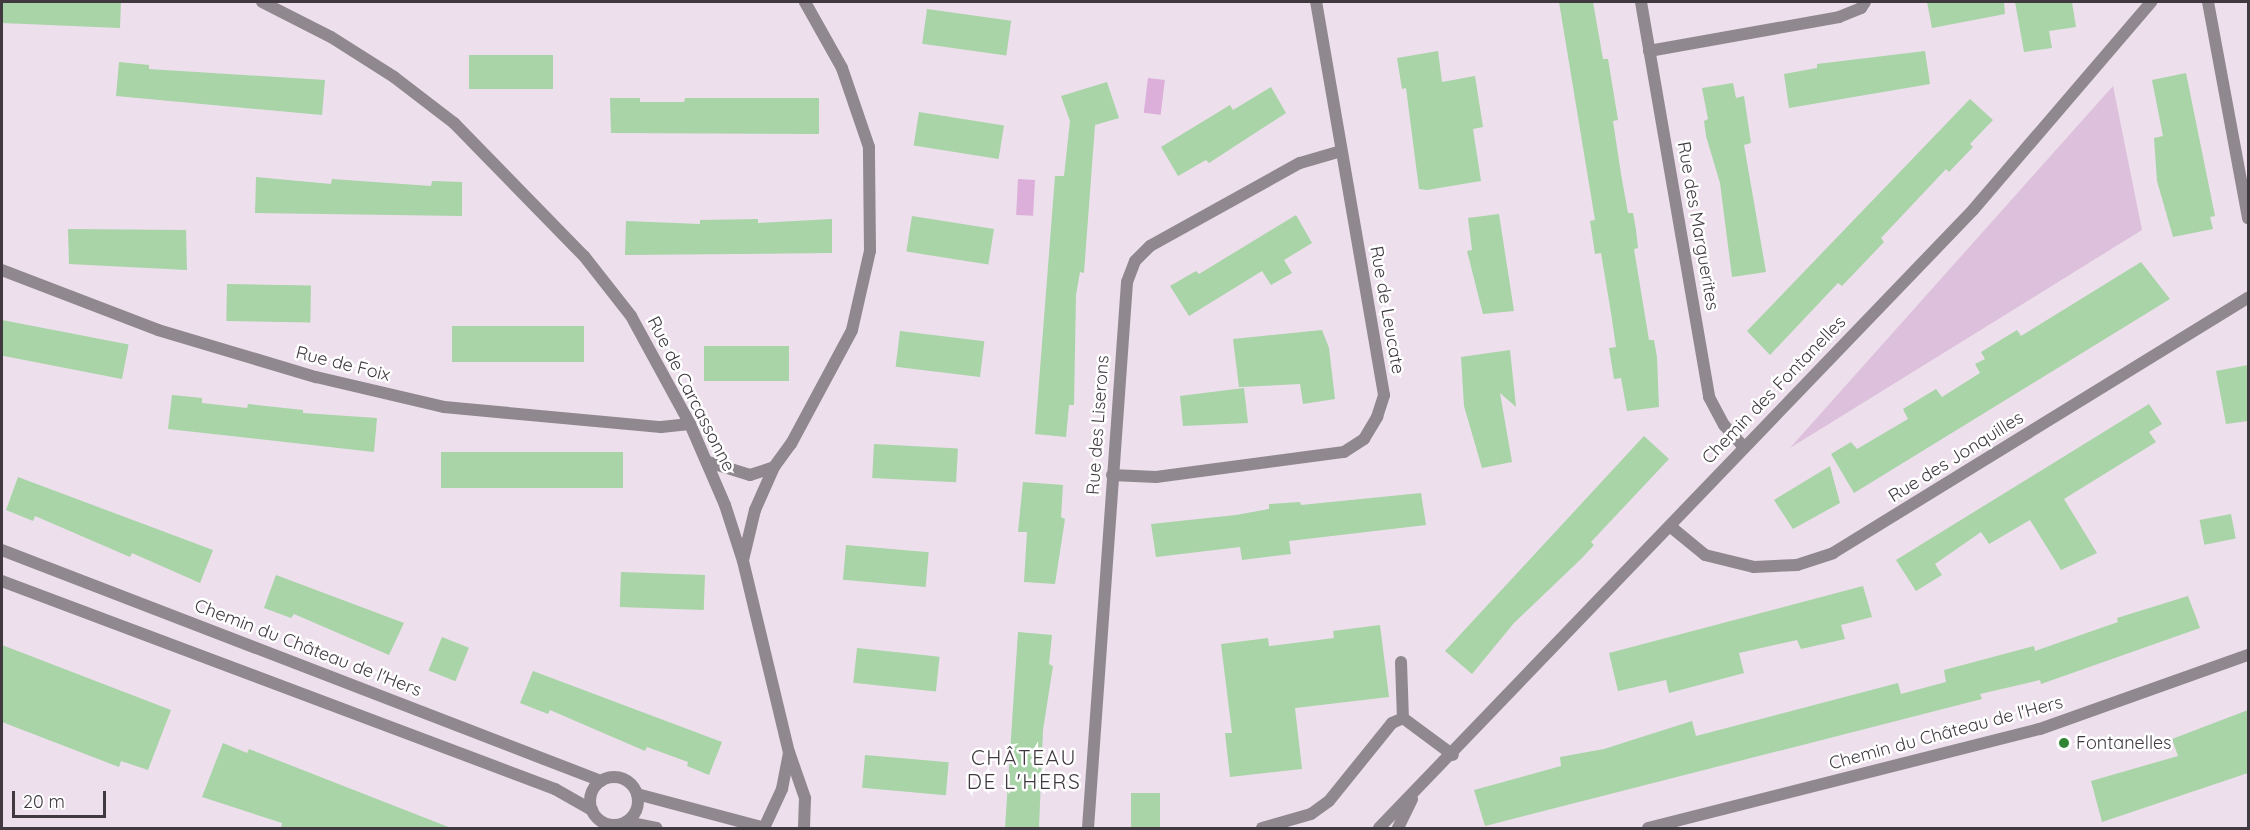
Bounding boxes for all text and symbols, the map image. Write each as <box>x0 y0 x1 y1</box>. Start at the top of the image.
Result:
street label: Rue des Marguerites <box>1673 140 1723 312</box>
street label: Rue de Leucate <box>1365 244 1409 376</box>
street label: Chemin des Fontanelles <box>1698 311 1850 469</box>
street label: Rue de Carcassonne <box>642 313 740 475</box>
street label: Rue de Foix <box>294 342 392 386</box>
street label: Rue des Liserons <box>1082 354 1114 496</box>
street label: Rue des Jonquilles <box>1885 407 2027 507</box>
street label: Chemin du Château de l'Hers <box>192 595 424 701</box>
street label: Chemin du Château de l'Hers <box>1827 691 2065 775</box>
place label: Fontanelles <box>2076 732 2171 754</box>
marker: Fontanelles <box>2057 736 2071 750</box>
district label: CHÂTEAU DE L'HERS <box>967 744 1081 794</box>
scale bar <box>15 779 110 817</box>
text: 20 m <box>23 790 65 813</box>

